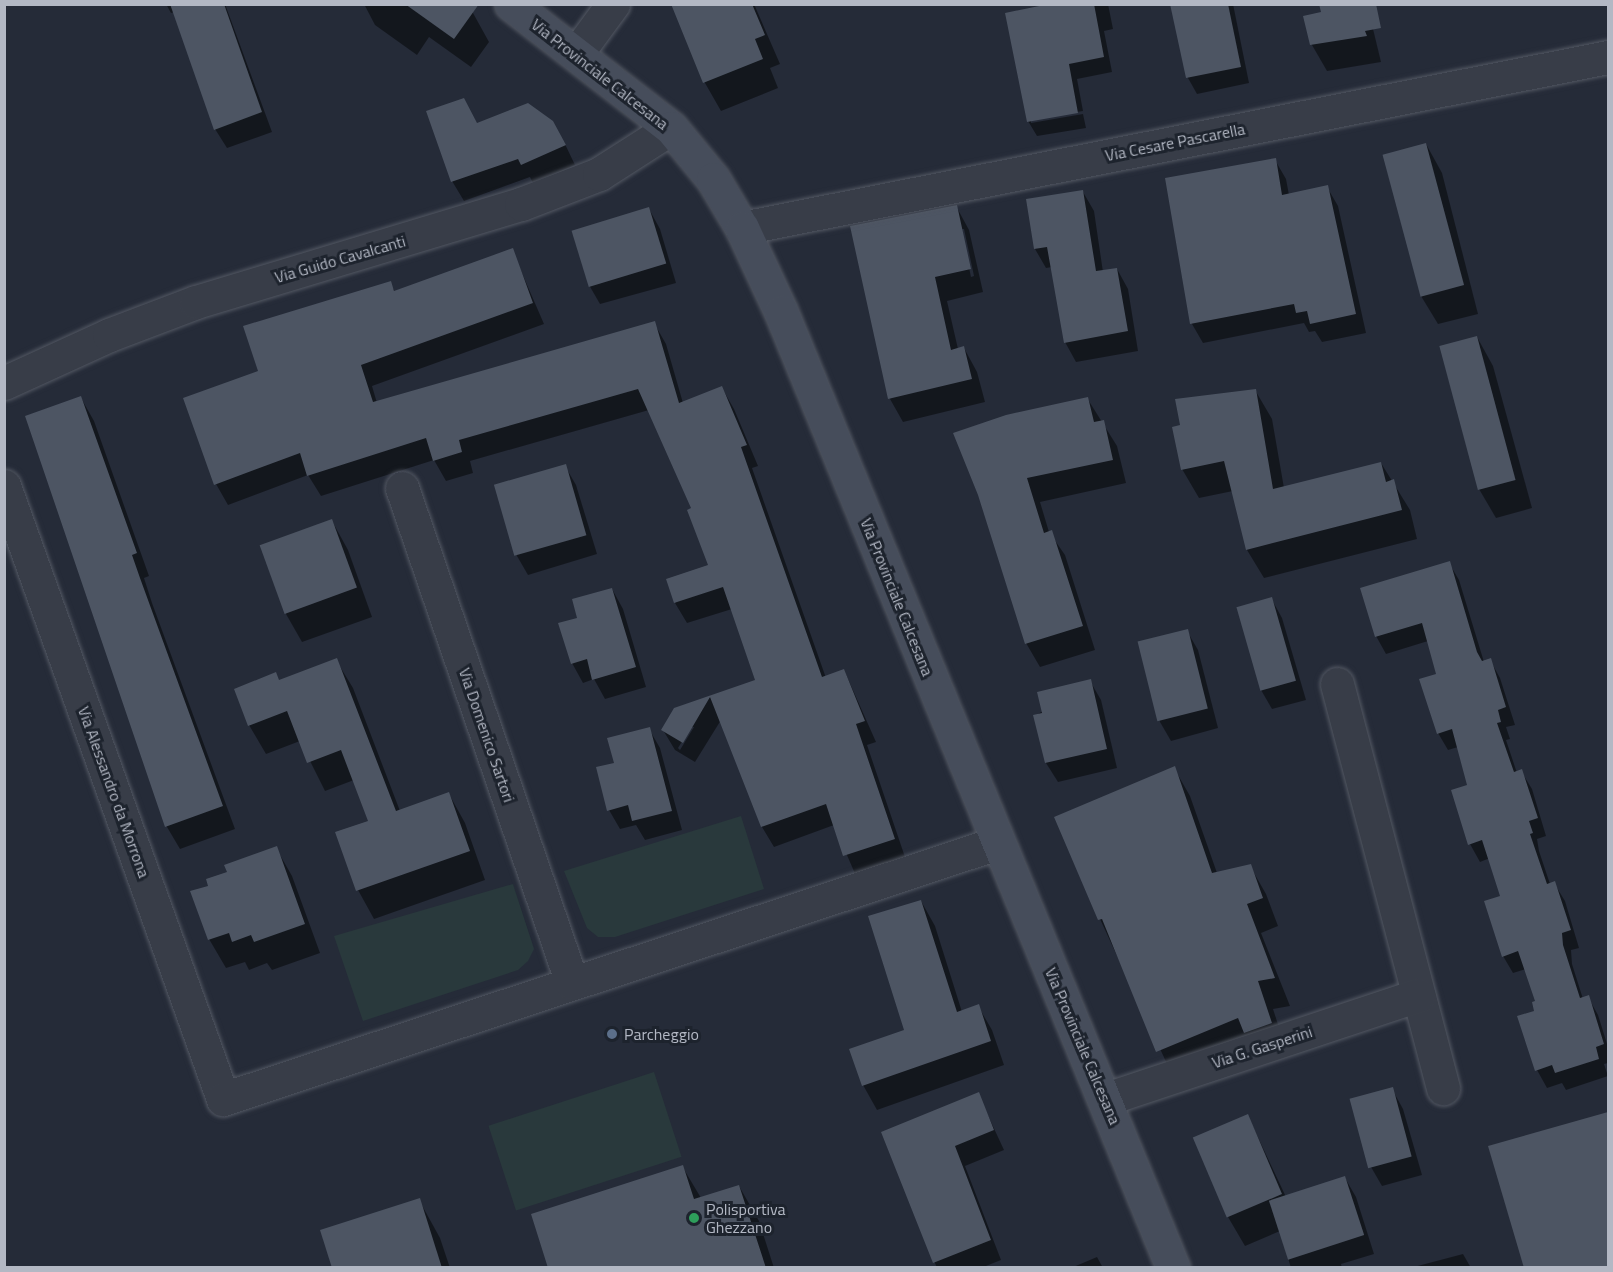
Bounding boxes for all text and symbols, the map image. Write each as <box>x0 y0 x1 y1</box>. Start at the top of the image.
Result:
street label: Via Provinciale Calcesana <box>528 15 672 133</box>
street label: Via Cesare Pascarella <box>1103 119 1247 165</box>
street label: Via Guido Cavalcanti <box>272 231 408 287</box>
street label: Via Provinciale Calcesana <box>857 515 937 679</box>
street label: Via Domenico Sartori <box>455 665 519 805</box>
street label: Via Alessandro da Morrona <box>74 704 154 880</box>
street label: Via Provinciale Calcesana <box>1041 965 1125 1127</box>
street label: Via G. Gasperini <box>1210 1022 1314 1072</box>
place label: Parcheggio <box>624 1024 699 1044</box>
marker: Parcheggio <box>605 1027 619 1041</box>
place label: Polisportiva Ghezzano <box>706 1199 786 1237</box>
marker: Polisportiva Ghezzano <box>687 1211 701 1225</box>

